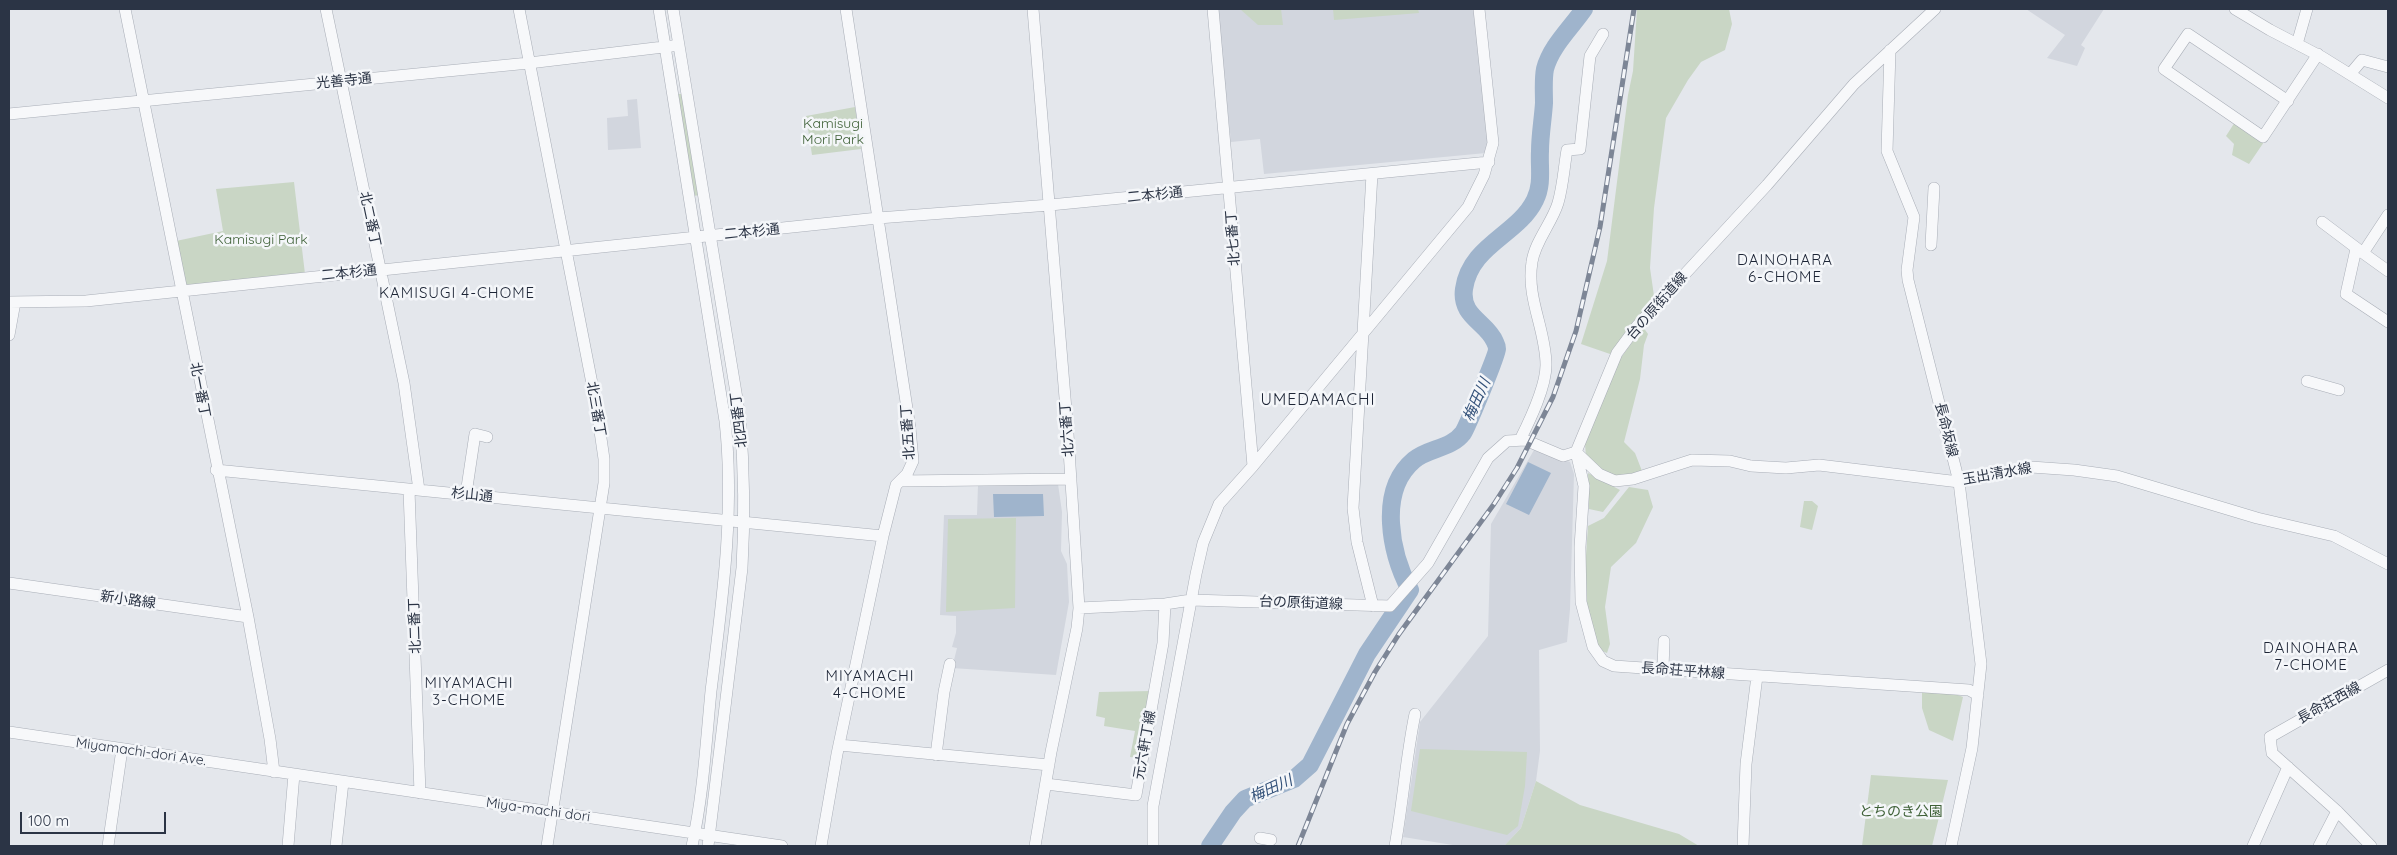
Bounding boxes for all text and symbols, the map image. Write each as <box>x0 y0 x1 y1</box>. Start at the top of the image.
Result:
street label: 光善寺通 <box>315 70 373 92</box>
park label: Kamisugi Mori Park <box>802 116 864 148</box>
street label: 二本杉通 <box>1126 184 1184 206</box>
street label: 北二番丁 <box>356 190 384 248</box>
street label: 北七番丁 <box>1223 209 1243 267</box>
street label: 二本杉通 <box>723 221 781 243</box>
park label: Kamisugi Park <box>214 232 308 248</box>
district label: DAINOHARA 6-CHOME <box>1736 251 1834 286</box>
street label: 二本杉通 <box>320 262 378 284</box>
street label: 台の原街道線 <box>1623 269 1691 343</box>
district label: KAMISUGI 4-CHOME <box>377 284 537 302</box>
street label: 北一番丁 <box>186 361 214 419</box>
water label: 梅田川 <box>1460 376 1494 424</box>
street label: 北三番丁 <box>583 380 609 438</box>
district label: UMEDAMACHI <box>1259 390 1377 410</box>
street label: 北四番丁 <box>727 391 751 449</box>
street label: 北六番丁 <box>1057 400 1077 458</box>
street label: 長命坂線 <box>1931 401 1961 459</box>
street label: 北五番丁 <box>898 403 918 461</box>
street label: 玉出清水線 <box>1961 460 2033 488</box>
street label: 杉山通 <box>450 484 494 506</box>
street label: 新小路線 <box>99 588 157 612</box>
street label: 台の原街道線 <box>1259 593 1343 613</box>
street label: 北二番丁 <box>406 598 424 654</box>
district label: DAINOHARA 7-CHOME <box>2262 639 2360 674</box>
street label: 長命荘平林線 <box>1641 660 1725 682</box>
district label: MIYAMACHI 4-CHOME <box>824 667 916 702</box>
district label: MIYAMACHI 3-CHOME <box>423 674 515 709</box>
street label: 長命荘西線 <box>2294 679 2364 727</box>
street label: 元六軒丁線 <box>1131 709 1159 781</box>
street label: Miyamachi-dori Ave. <box>75 735 207 769</box>
water label: 梅田川 <box>1247 772 1295 806</box>
street label: Miya-machi dori <box>485 794 591 826</box>
scale bar <box>22 802 169 834</box>
park label: とちのき公園 <box>1859 804 1943 820</box>
text: 100 m <box>28 811 69 830</box>

